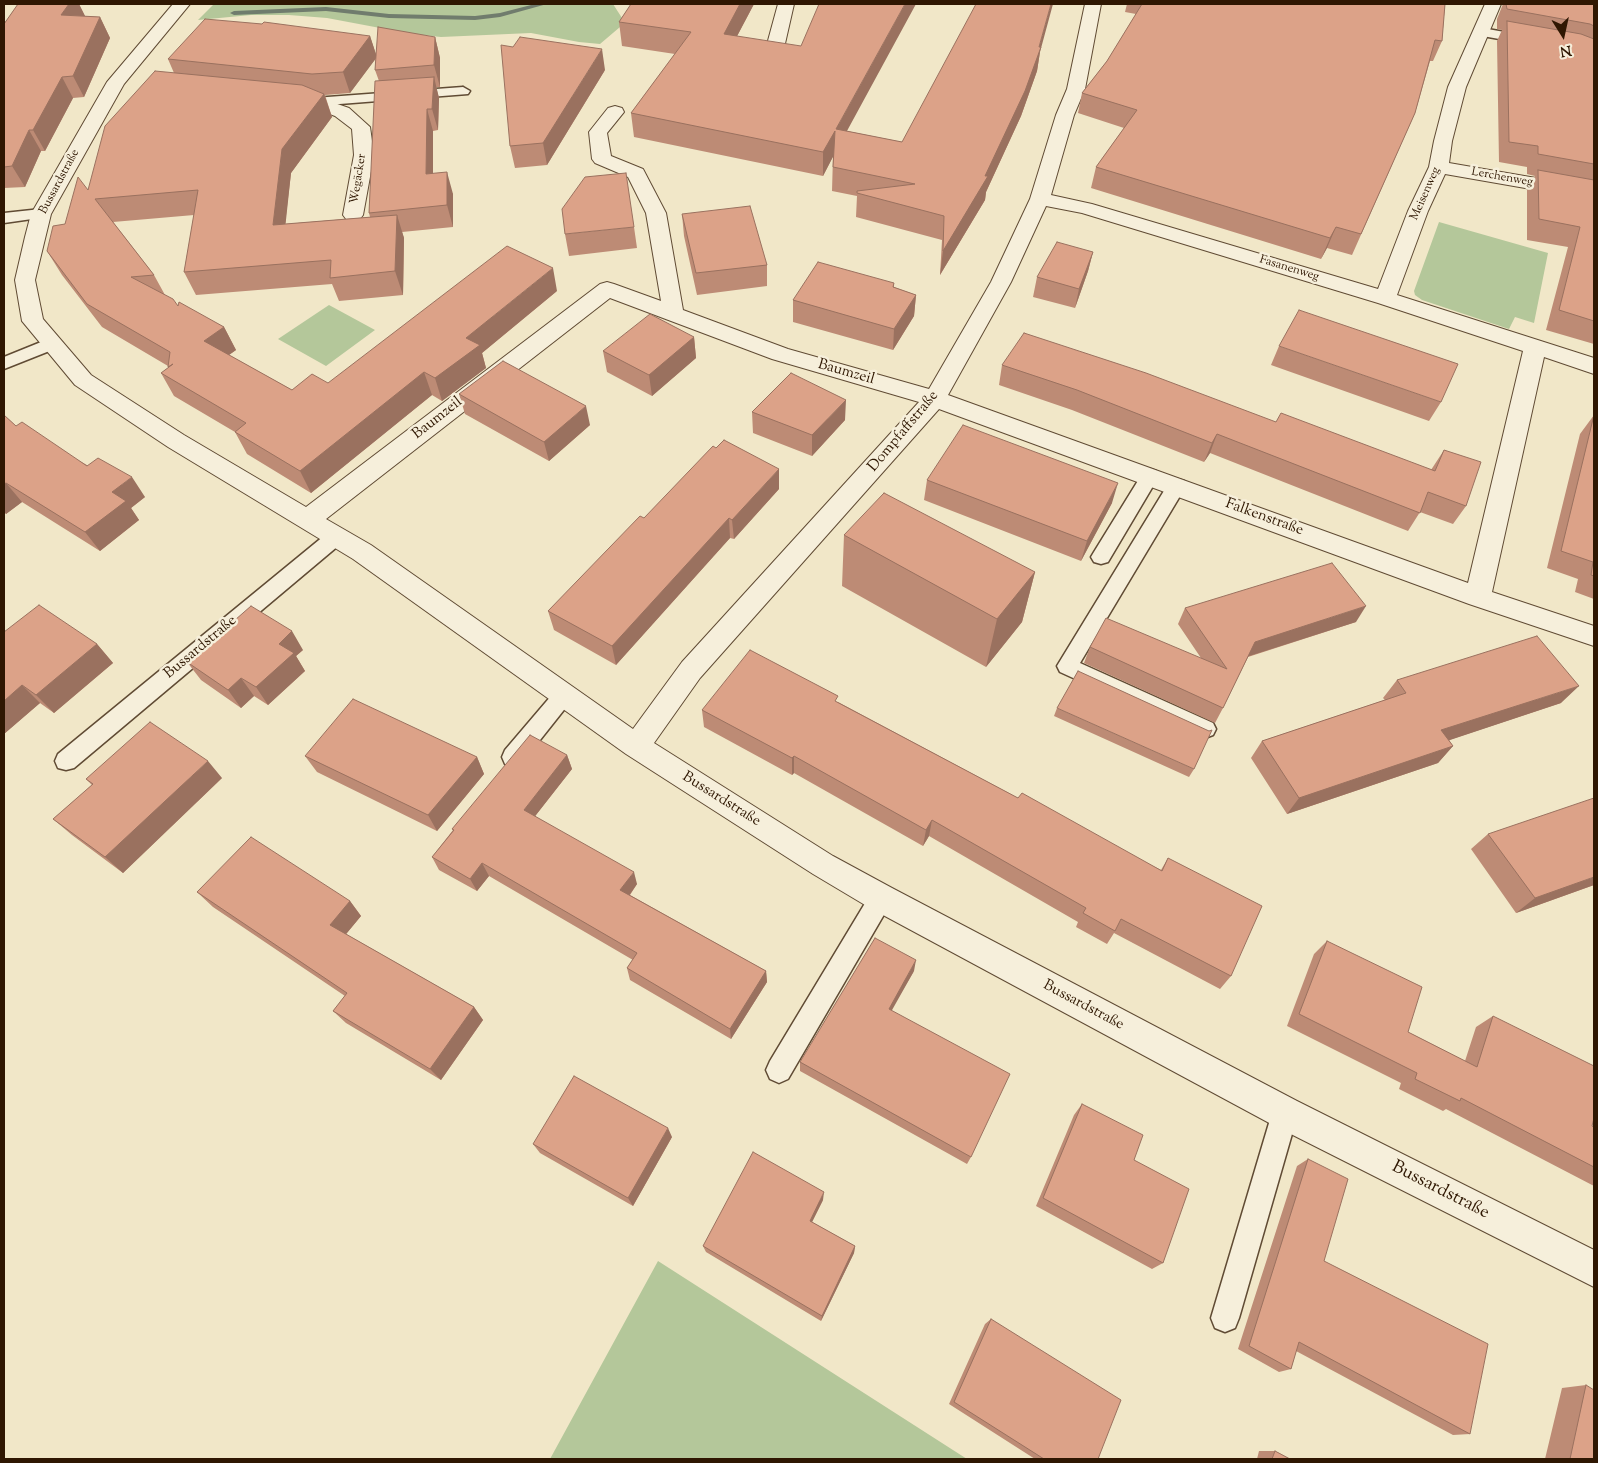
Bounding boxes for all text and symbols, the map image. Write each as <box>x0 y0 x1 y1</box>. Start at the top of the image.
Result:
north arrow <box>1538 10 1588 60</box>
text: N <box>1558 39 1573 61</box>
street label: Bussardstraße <box>37 147 83 217</box>
street label: Wegäcker <box>348 153 370 205</box>
street label: Meisenweg <box>1408 165 1444 223</box>
street label: Lerchenweg <box>1470 166 1534 190</box>
street label: Fasanenweg <box>1257 253 1321 285</box>
street label: Baumzeil <box>815 356 877 390</box>
street label: Dompfaffstraße <box>865 388 943 476</box>
street label: Baumzeil <box>409 394 467 444</box>
street label: Falkenstraße <box>1223 496 1305 540</box>
street label: Bussardstraße <box>161 612 241 684</box>
street label: Bussardstraße <box>678 769 764 831</box>
street label: Bussardstraße <box>1039 977 1127 1035</box>
street label: Bussardstraße <box>1387 1157 1493 1225</box>

